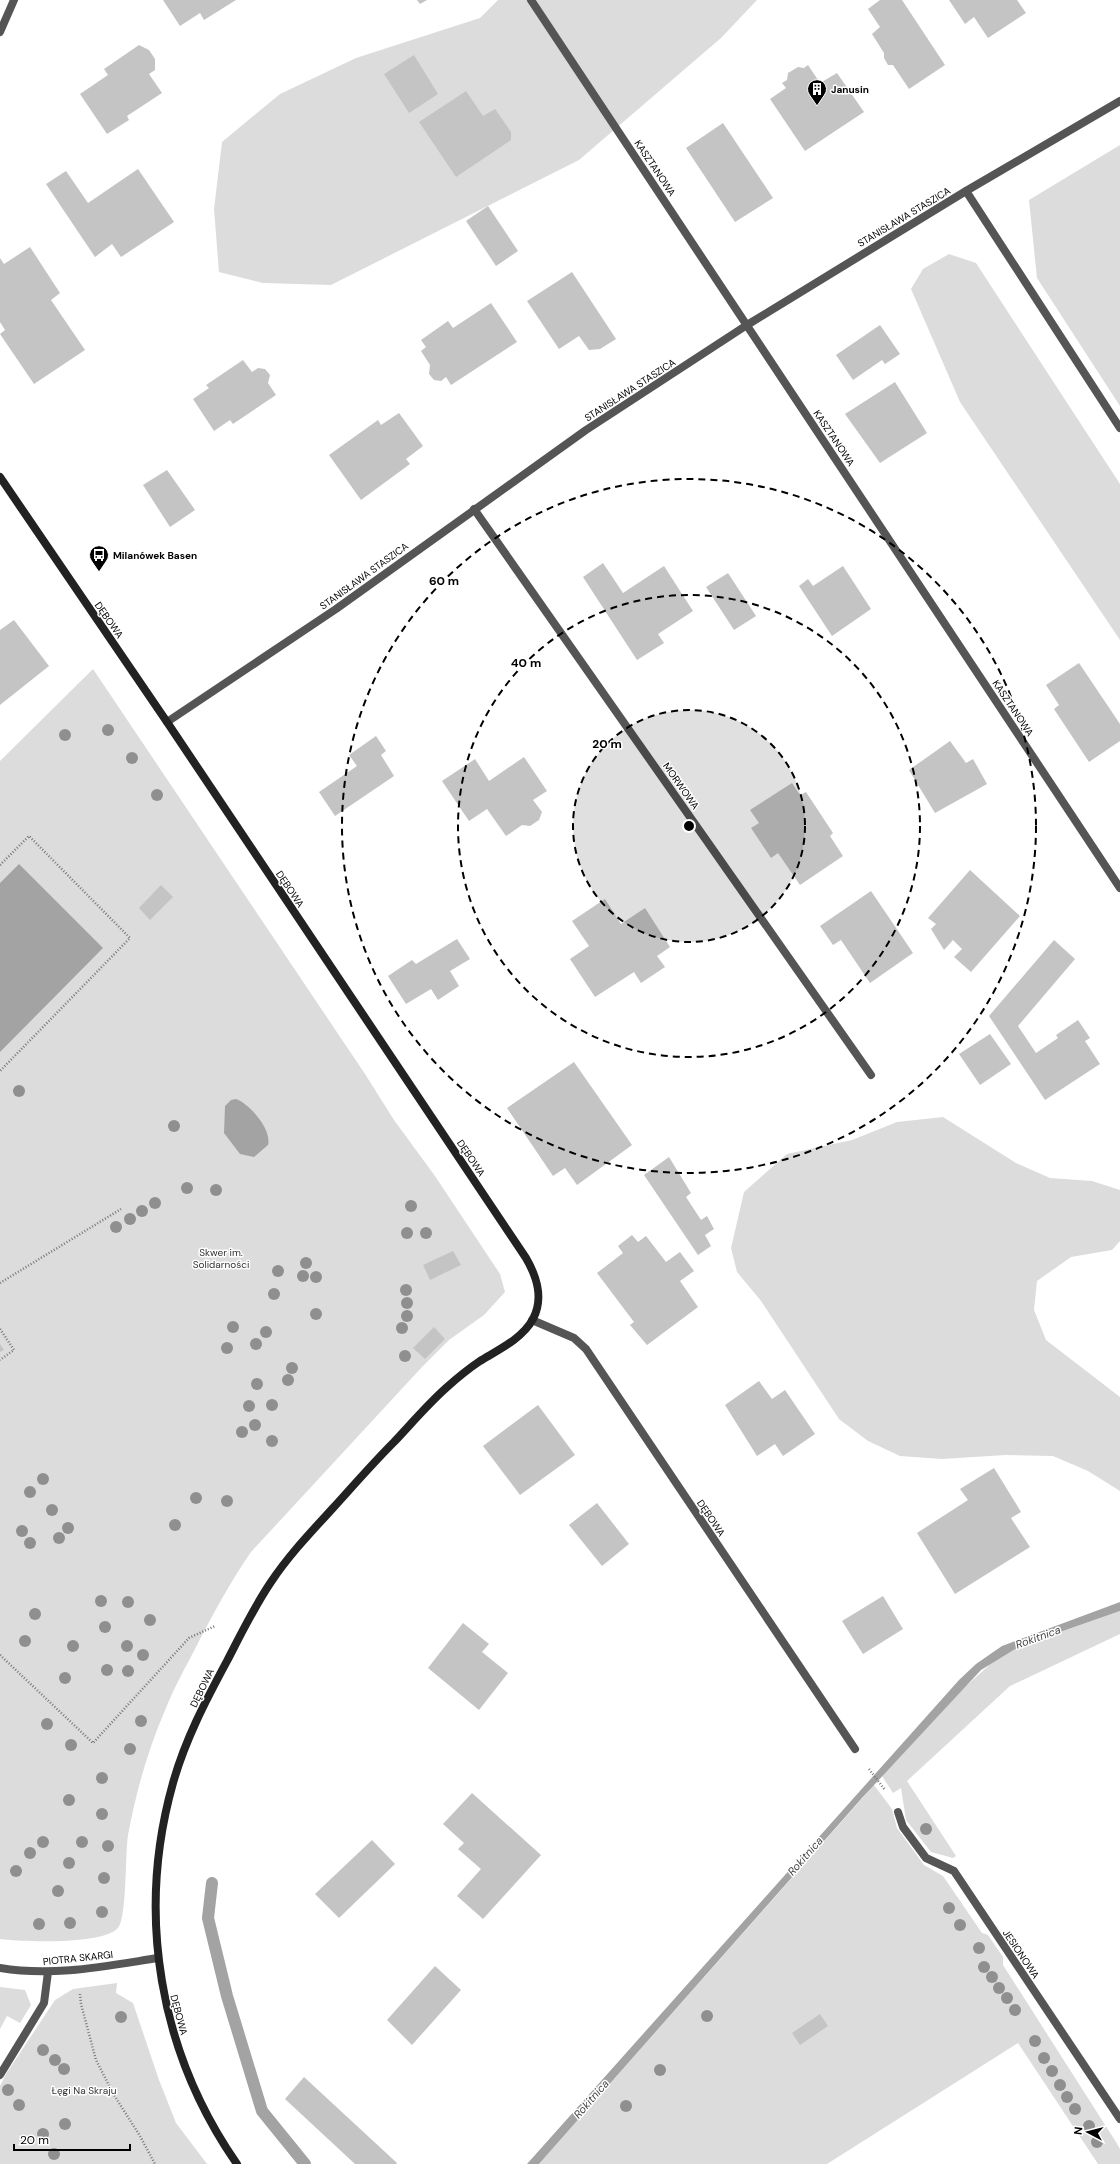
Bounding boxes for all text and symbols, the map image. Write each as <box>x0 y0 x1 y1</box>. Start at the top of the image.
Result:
building icon: Janusin <box>806 78 828 106</box>
place label: Janusin <box>831 83 869 96</box>
street label: KASZTANOWA <box>631 137 679 199</box>
street label: STANISŁAWA STASZICA <box>855 184 953 250</box>
street label: STANISŁAWA STASZICA <box>582 355 678 424</box>
street label: KASZTANOWA <box>810 407 858 469</box>
street label: STANISŁAWA STASZICA <box>317 539 411 612</box>
bus stop icon: Milanówek Basen <box>88 544 110 572</box>
place label: Milanówek Basen <box>113 549 197 562</box>
text: 60 m <box>429 573 459 589</box>
street label: DĘBOWA <box>92 599 126 641</box>
text: 40 m <box>511 655 541 671</box>
street label: KASZTANOWA <box>989 677 1037 739</box>
text: 20 m <box>592 736 622 752</box>
street label: MORWOWA <box>660 760 702 812</box>
centre of rings <box>682 819 696 833</box>
street label: DĘBOWA <box>273 868 307 910</box>
street label: DĘBOWA <box>454 1137 488 1179</box>
park label: Skwer im. Solidarności <box>193 1246 249 1271</box>
street label: DĘBOWA <box>694 1497 728 1539</box>
water label: Rokitnica <box>1014 1622 1062 1652</box>
street label: DĘBOWA <box>187 1666 217 1710</box>
water label: Rokitnica <box>784 1834 826 1878</box>
street label: JESIONOWA <box>1000 1927 1042 1981</box>
street label: PIOTRA SKARGI <box>42 1948 114 1968</box>
street label: DĘBOWA <box>167 1993 191 2037</box>
water label: Rokitnica <box>570 2077 612 2121</box>
park label: Łęgi Na Skraju <box>52 2084 117 2097</box>
north arrow <box>1068 2112 1108 2152</box>
scale bar <box>14 2126 130 2152</box>
text: N <box>1071 2126 1086 2136</box>
text: 20 m <box>20 2132 49 2148</box>

